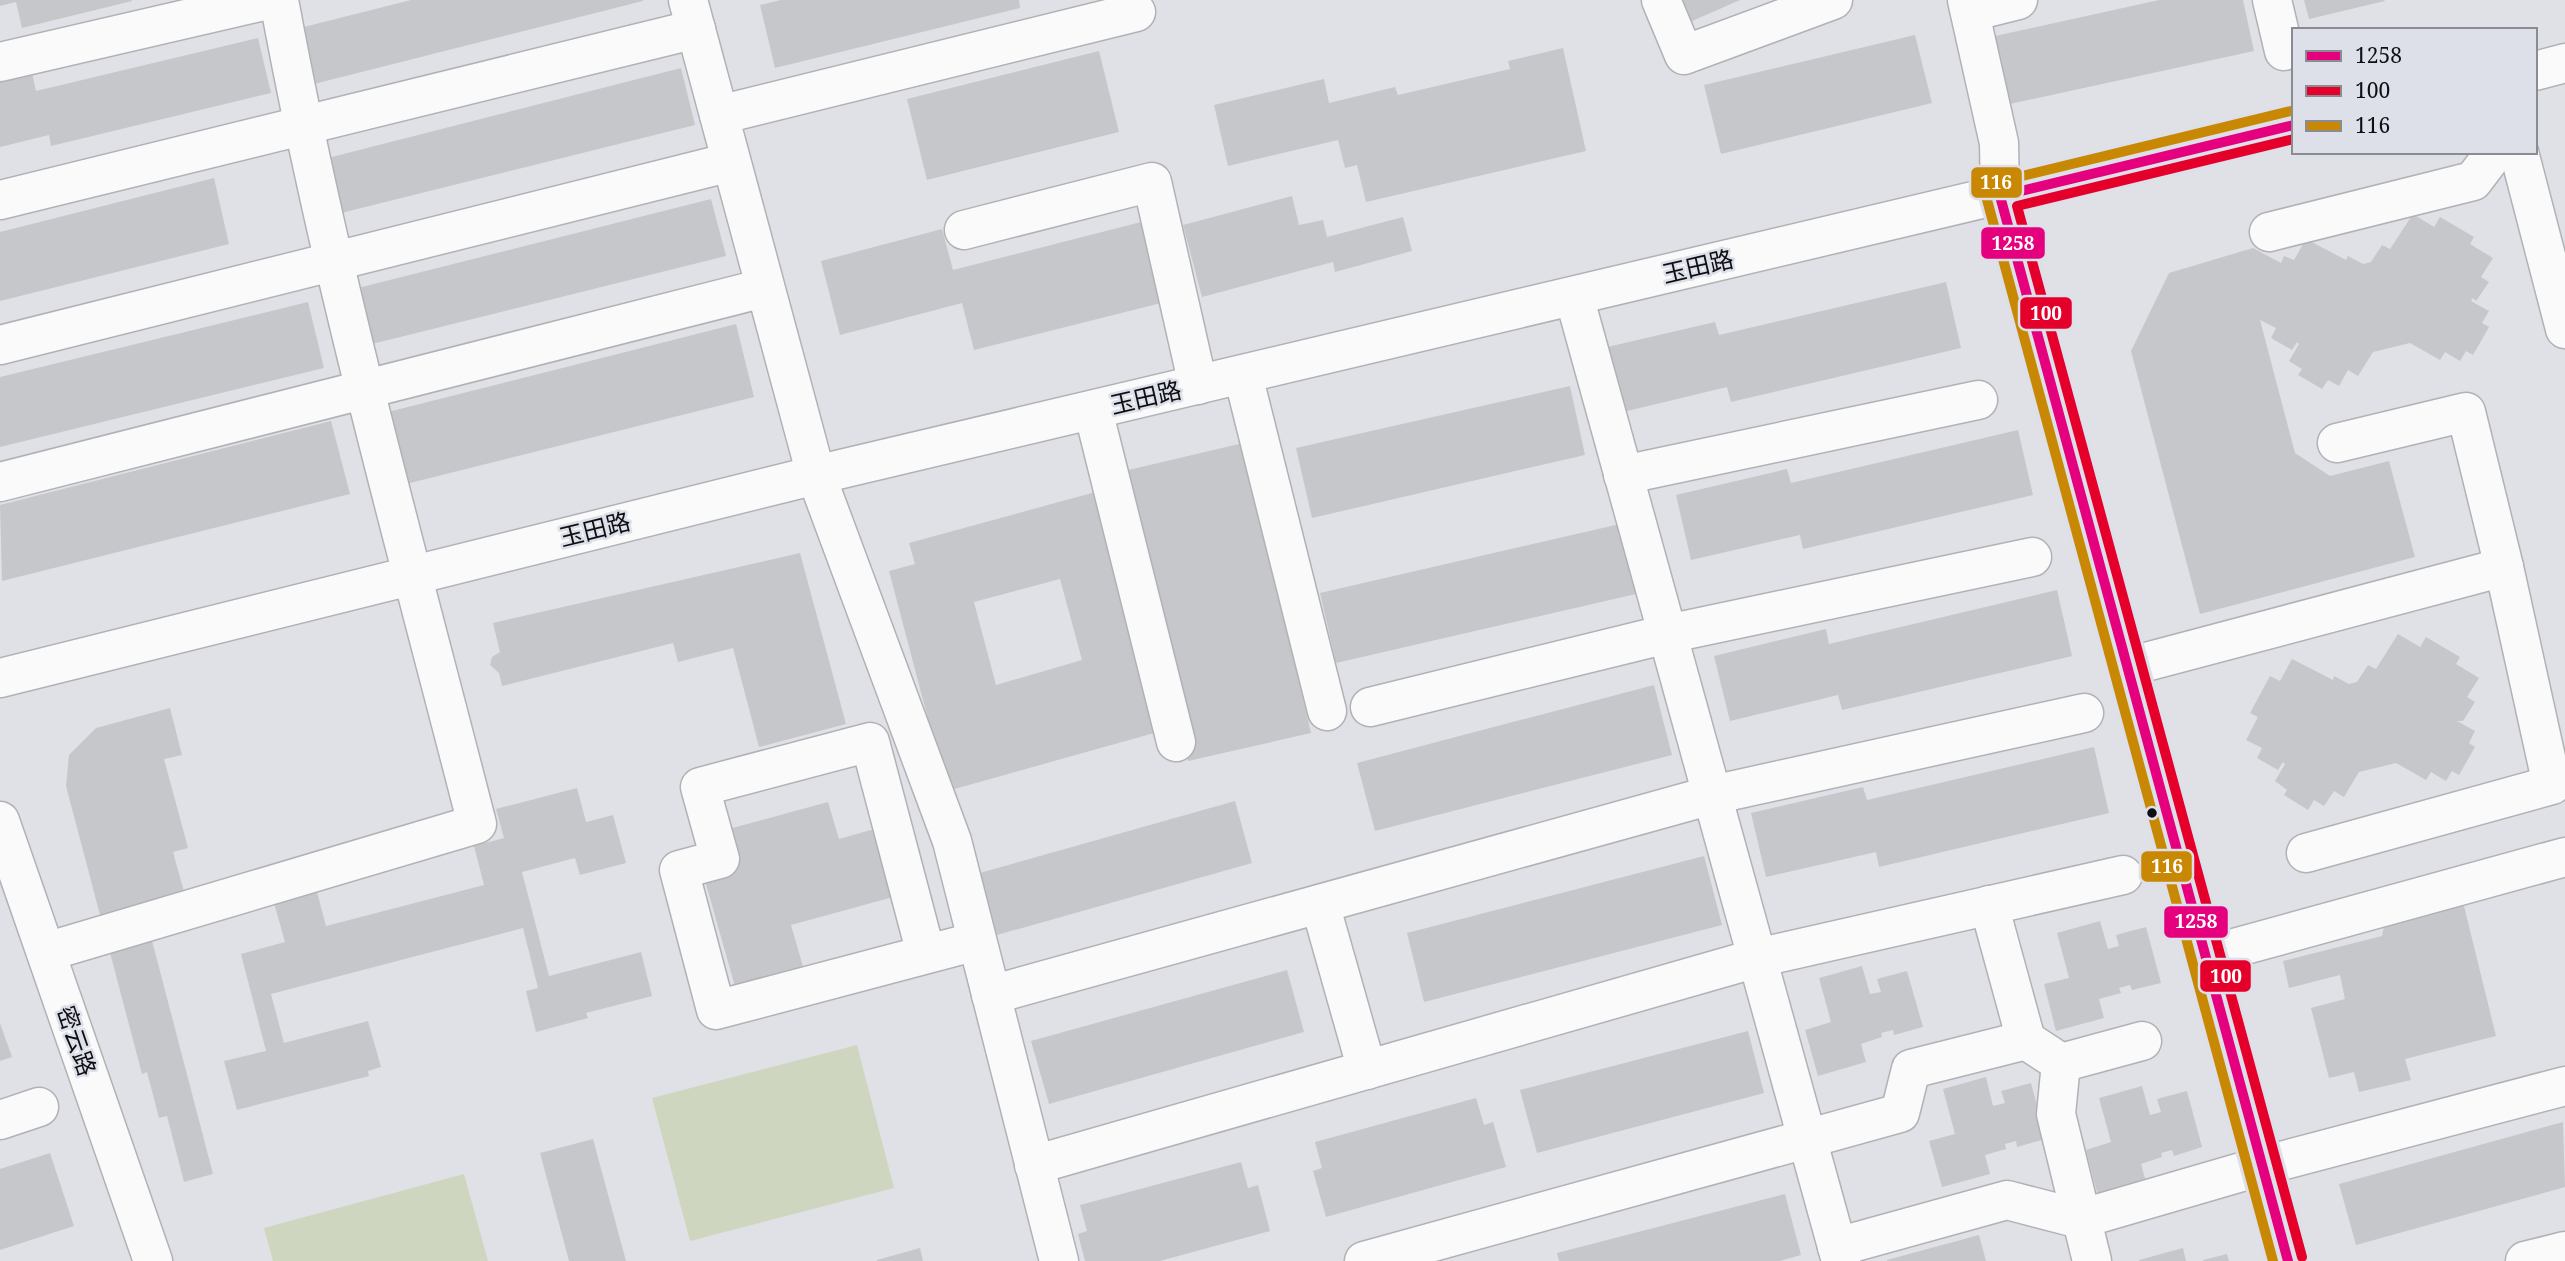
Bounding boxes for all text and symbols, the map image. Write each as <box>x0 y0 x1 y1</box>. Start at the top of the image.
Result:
legend <box>2292 28 2537 154</box>
text: 1258 <box>2355 41 2402 69</box>
text: 100 <box>2355 76 2390 104</box>
text: 116 <box>2355 111 2390 139</box>
line badge: 116 <box>1970 166 2023 199</box>
text: 116 <box>1980 169 2012 195</box>
line badge: 1258 <box>1980 226 2046 260</box>
text: 1258 <box>1992 230 2035 256</box>
street label: 玉田路 <box>1659 241 1736 290</box>
line badge: 100 <box>2019 296 2073 330</box>
text: 100 <box>2030 300 2062 326</box>
street label: 玉田路 <box>1107 372 1184 421</box>
street label: 玉田路 <box>556 504 634 553</box>
unlabelled marker <box>2145 806 2159 820</box>
line badge: 116 <box>2140 850 2193 883</box>
text: 116 <box>2151 853 2183 879</box>
line badge: 1258 <box>2163 905 2229 939</box>
text: 1258 <box>2175 908 2218 934</box>
line badge: 100 <box>2199 959 2252 993</box>
text: 100 <box>2210 963 2242 989</box>
street label: 密云路 <box>50 1001 105 1080</box>

